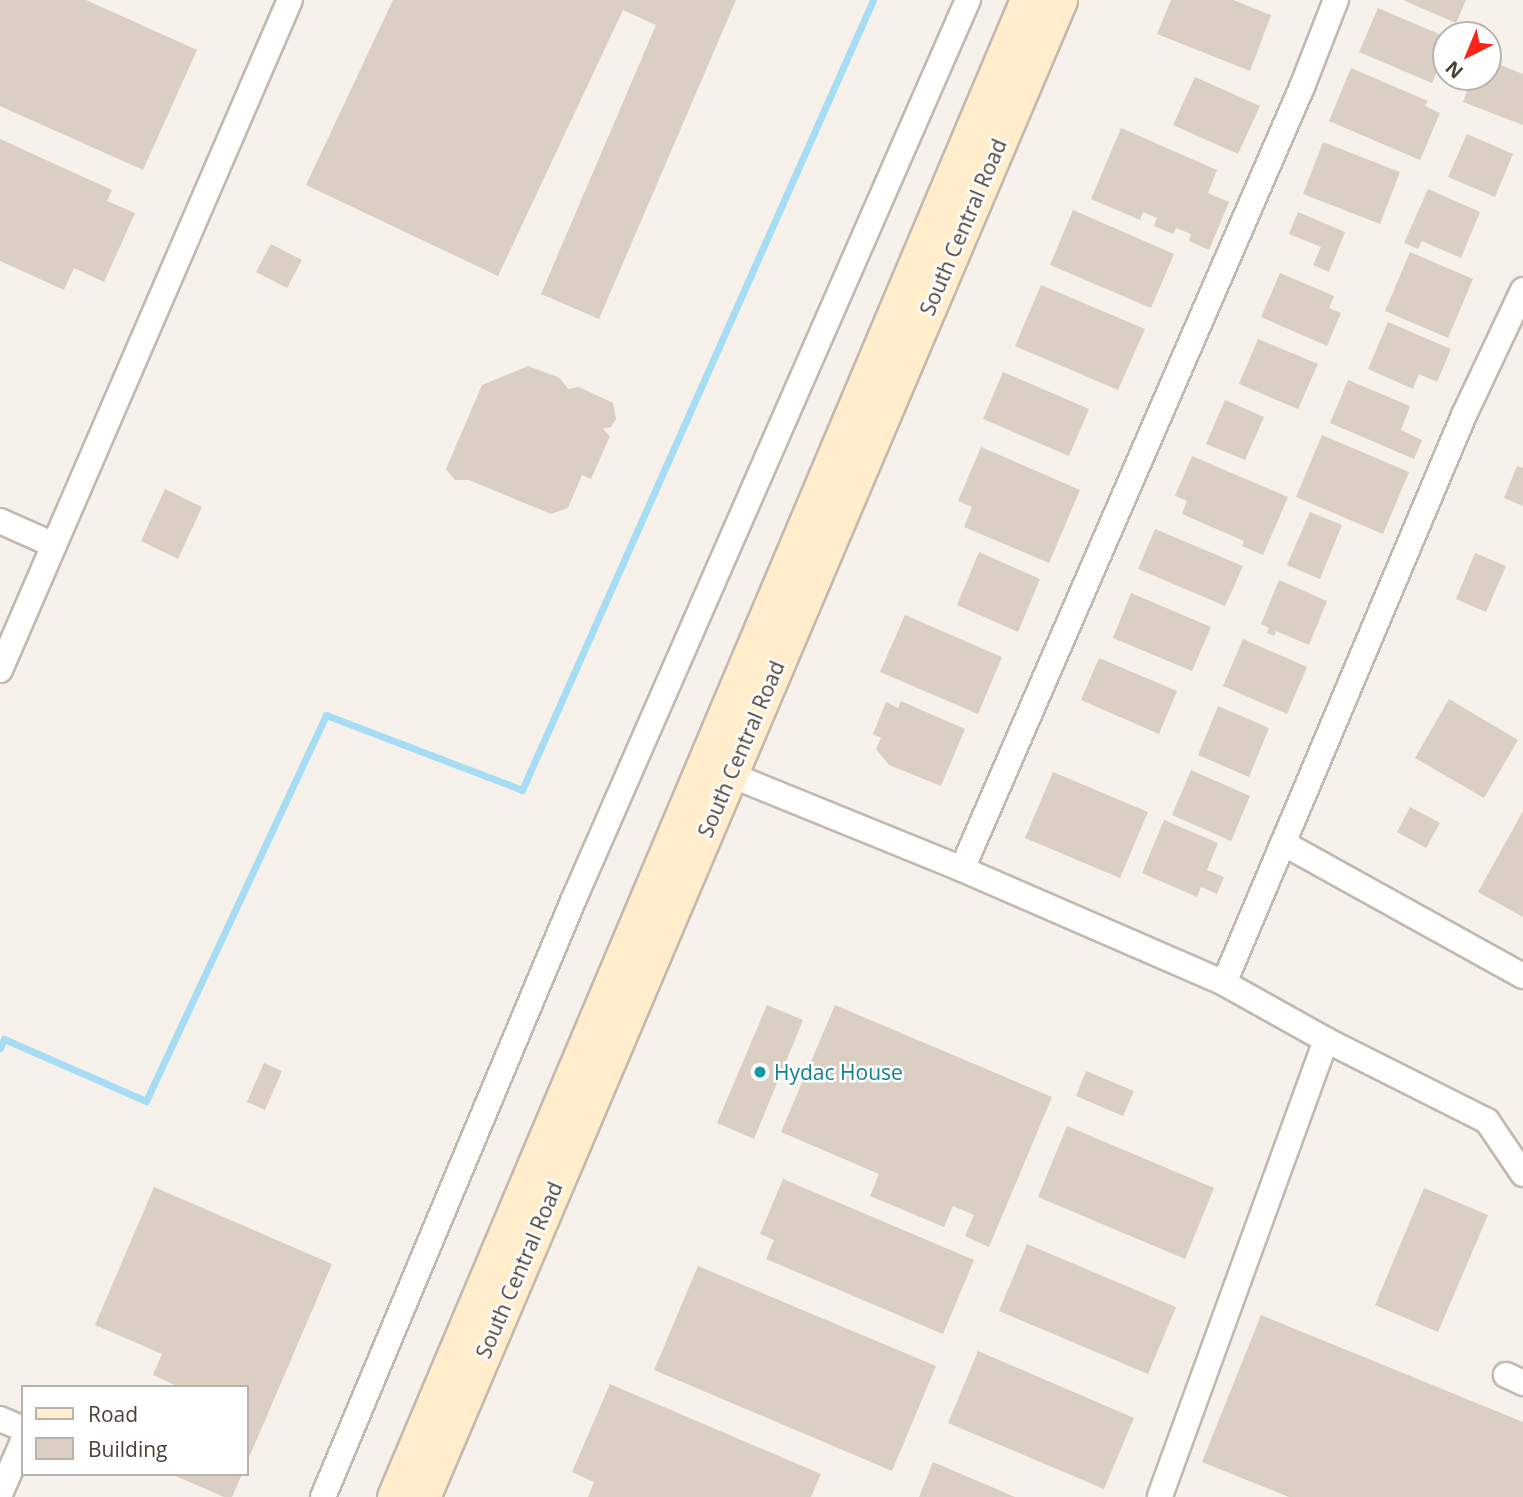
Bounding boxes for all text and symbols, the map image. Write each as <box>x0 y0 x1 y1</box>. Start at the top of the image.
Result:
north arrow <box>1432 21 1502 91</box>
text: N <box>1440 55 1469 85</box>
street label: South Central Road <box>914 135 1012 319</box>
street label: South Central Road <box>692 657 790 841</box>
place label: Hydac House <box>774 1059 903 1085</box>
marker: Hydac House <box>752 1064 768 1080</box>
street label: South Central Road <box>470 1178 568 1362</box>
legend <box>21 1385 248 1476</box>
text: Road <box>88 1400 138 1428</box>
text: Building <box>88 1435 167 1463</box>

